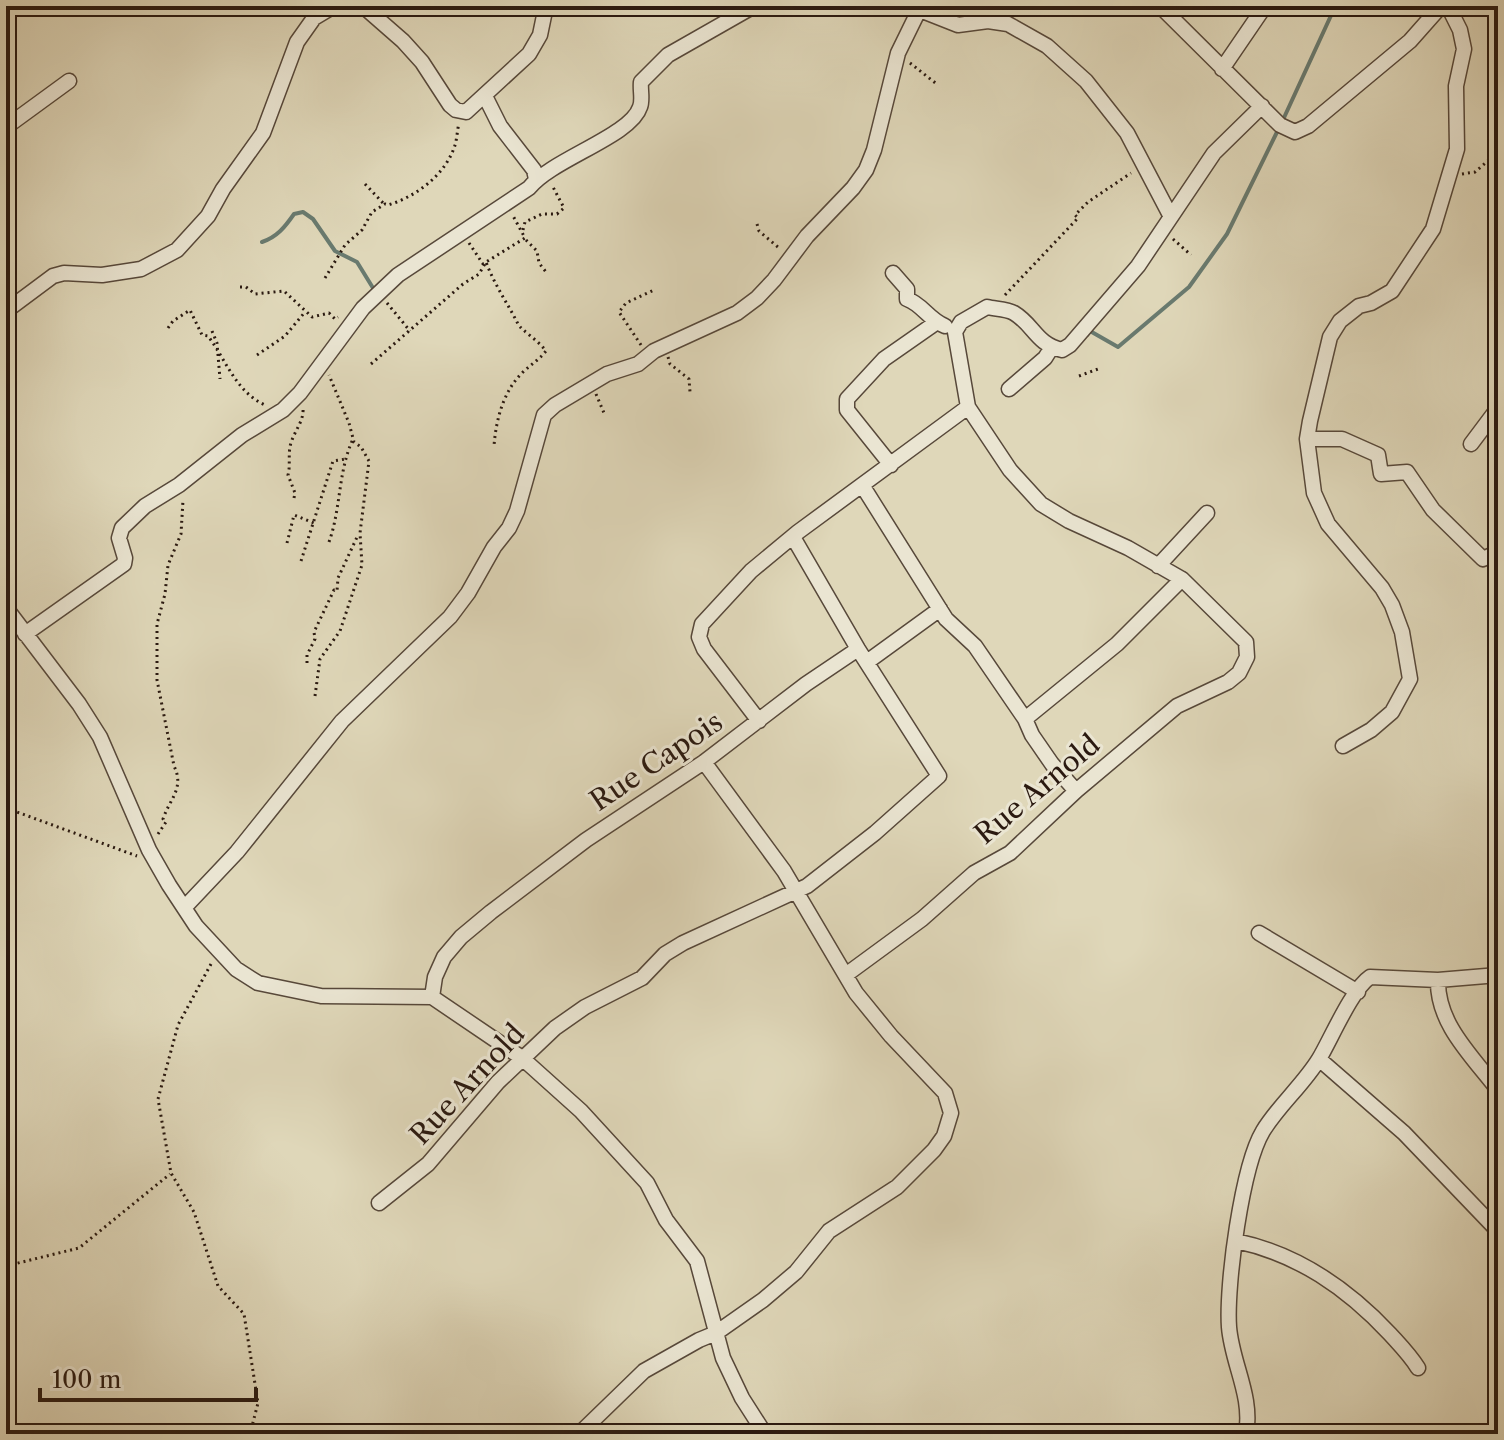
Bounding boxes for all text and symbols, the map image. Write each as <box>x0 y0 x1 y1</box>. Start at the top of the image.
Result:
street label: Rue Capois <box>583 704 729 818</box>
street label: Rue Arnold <box>968 727 1106 851</box>
street label: Rue Arnold <box>403 1017 531 1151</box>
scale bar <box>40 1352 256 1402</box>
text: 100 m <box>52 1365 121 1394</box>

